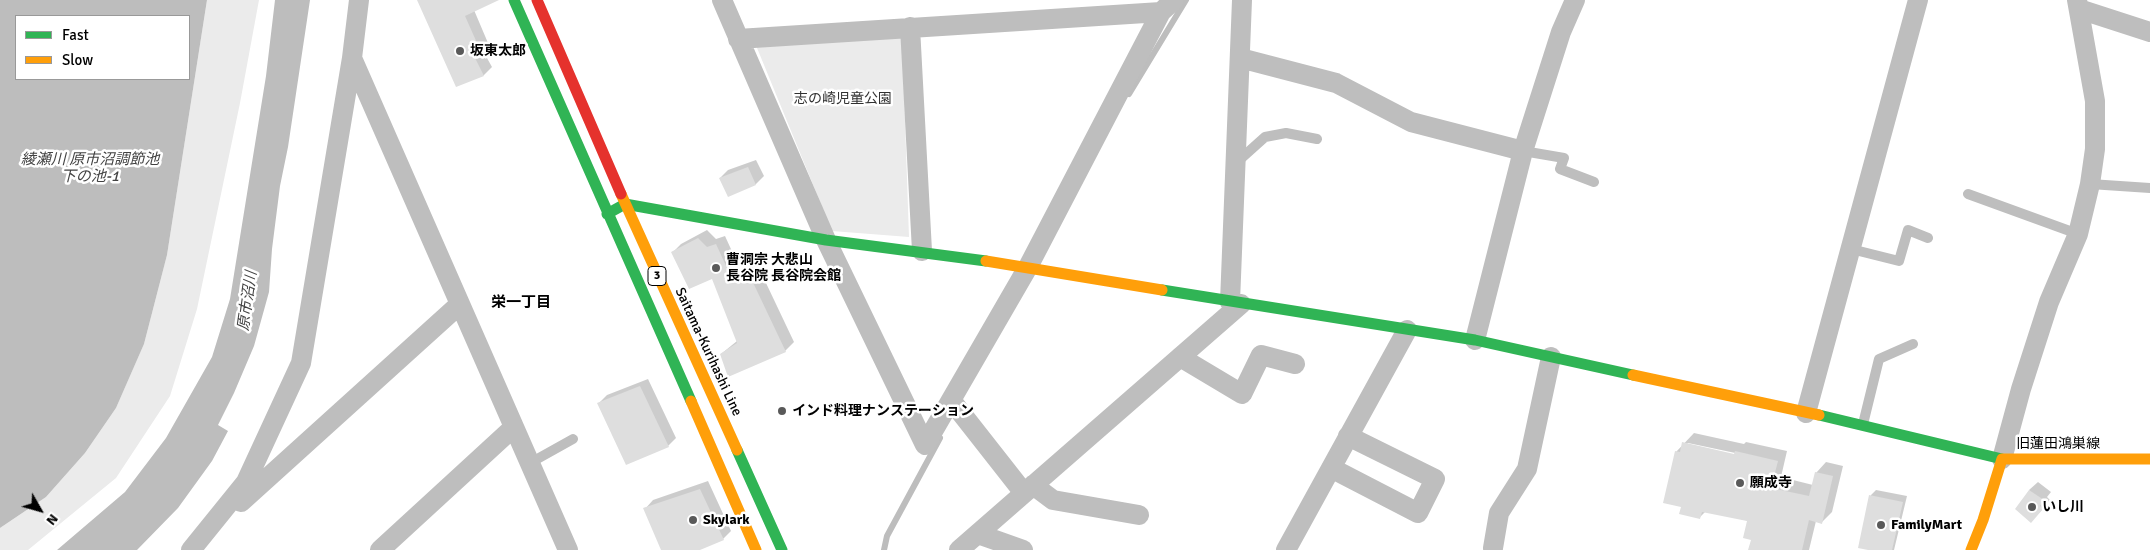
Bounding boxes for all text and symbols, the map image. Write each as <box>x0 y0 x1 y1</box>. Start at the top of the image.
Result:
legend <box>15 15 190 80</box>
text: Fast <box>62 26 89 44</box>
place label: 坂東太郎 <box>470 43 526 59</box>
marker: 坂東太郎 <box>454 45 466 57</box>
text: Slow <box>62 51 93 69</box>
park label: 志の崎児童公園 <box>794 91 892 107</box>
water label: 綾瀬川 原市沼調節池 下の池-1 <box>21 151 159 186</box>
place label: 曹洞宗 大悲山 長谷院 長谷院会館 <box>726 252 841 284</box>
marker: 曹洞宗 大悲山 長谷院 長谷院会館 <box>710 262 722 274</box>
road number: 3 <box>648 266 666 286</box>
water label: 原市沼川 <box>235 270 261 332</box>
street label: Saitama-Kurihashi Line <box>671 285 745 419</box>
district label: 栄一丁目 <box>491 294 551 312</box>
place label: インド料理ナンステーション <box>792 403 974 419</box>
marker: インド料理ナンステーション <box>776 405 788 417</box>
street label: 旧蓮田鴻巣線 <box>2016 436 2100 452</box>
place label: 願成寺 <box>1750 475 1792 491</box>
marker: 願成寺 <box>1734 477 1746 489</box>
north arrow <box>15 485 65 535</box>
place label: いし川 <box>2042 499 2084 515</box>
marker: いし川 <box>2026 501 2038 513</box>
text: N <box>43 510 62 529</box>
place label: Skylark <box>703 512 750 528</box>
marker: Skylark <box>687 514 699 526</box>
place label: FamilyMart <box>1891 517 1962 533</box>
marker: FamilyMart <box>1875 519 1887 531</box>

